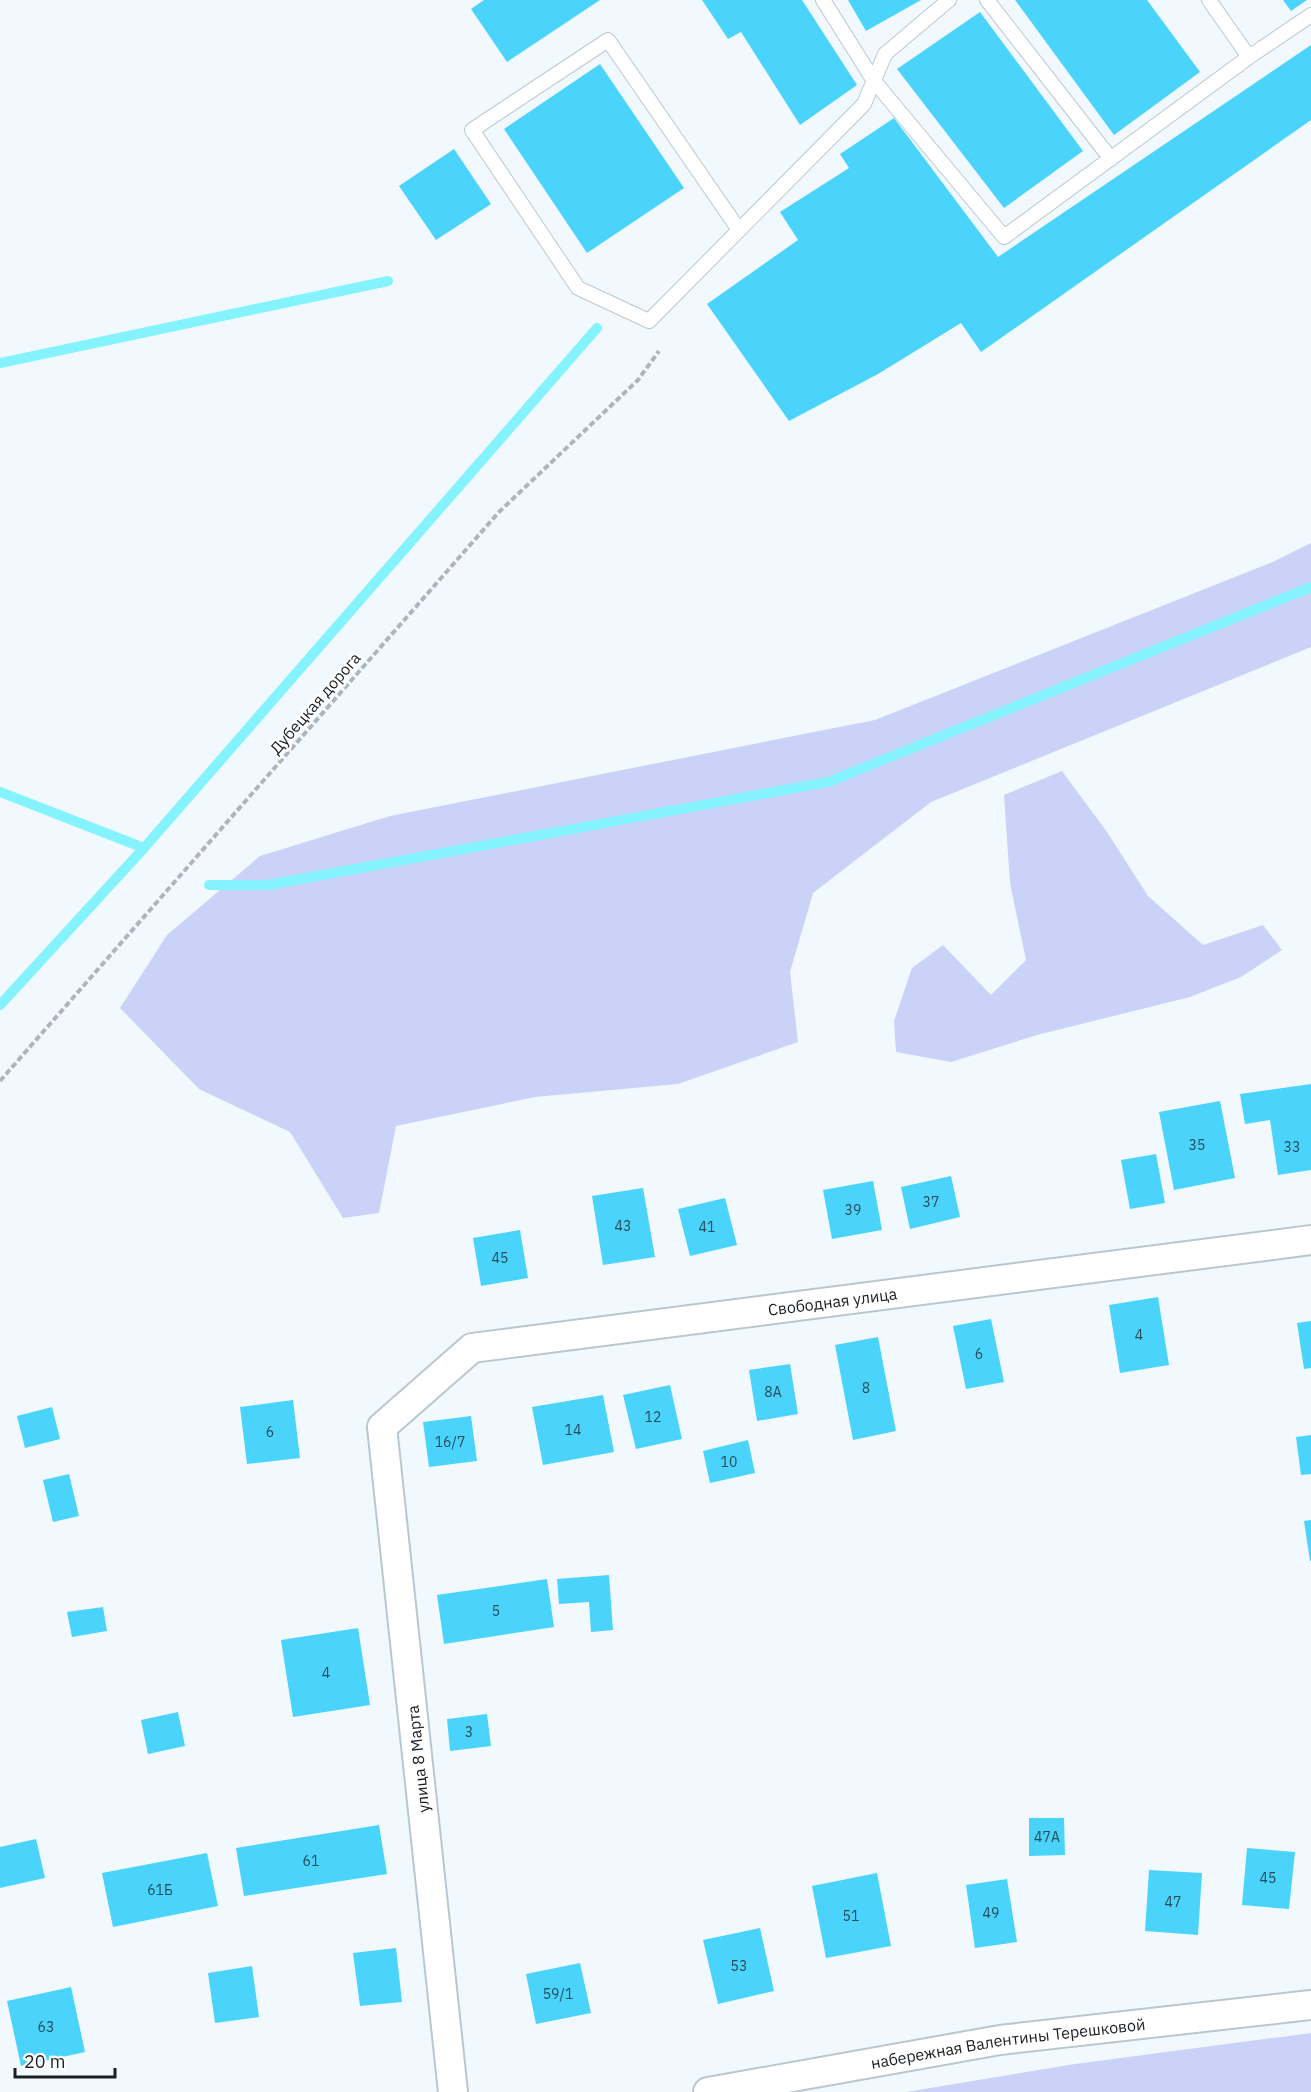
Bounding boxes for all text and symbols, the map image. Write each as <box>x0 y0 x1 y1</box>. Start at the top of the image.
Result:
street label: Дубецкая дорога <box>265 648 365 758</box>
house number: 35 <box>1189 1136 1205 1154</box>
house number: 33 <box>1284 1138 1300 1156</box>
house number: 37 <box>923 1193 939 1211</box>
house number: 39 <box>845 1201 861 1219</box>
house number: 43 <box>615 1217 631 1235</box>
house number: 41 <box>699 1218 715 1236</box>
house number: 45 <box>492 1249 508 1267</box>
street label: Свободная улица <box>767 1283 899 1320</box>
house number: 4 <box>1135 1326 1143 1344</box>
house number: 6 <box>975 1345 983 1363</box>
house number: 8 <box>862 1379 870 1397</box>
house number: 8А <box>764 1383 782 1401</box>
house number: 12 <box>645 1408 661 1426</box>
house number: 14 <box>565 1421 581 1439</box>
house number: 6 <box>266 1423 274 1441</box>
house number: 16/7 <box>435 1433 465 1451</box>
house number: 10 <box>721 1453 737 1471</box>
house number: 5 <box>492 1602 500 1620</box>
house number: 4 <box>322 1664 330 1682</box>
street label: улица 8 Марта <box>402 1704 434 1814</box>
house number: 3 <box>465 1723 473 1741</box>
house number: 47А <box>1034 1828 1060 1846</box>
house number: 61 <box>303 1852 319 1870</box>
house number: 45 <box>1260 1869 1276 1887</box>
house number: 61Б <box>147 1881 173 1899</box>
house number: 47 <box>1165 1893 1181 1911</box>
house number: 49 <box>983 1904 999 1922</box>
house number: 51 <box>843 1907 859 1925</box>
house number: 53 <box>731 1957 747 1975</box>
house number: 59/1 <box>543 1985 573 2003</box>
street label: набережная Валентины Терешковой <box>869 2014 1146 2073</box>
house number: 63 <box>38 2018 54 2036</box>
scale bar <box>15 2041 116 2079</box>
text: 20 m <box>24 2050 66 2073</box>

